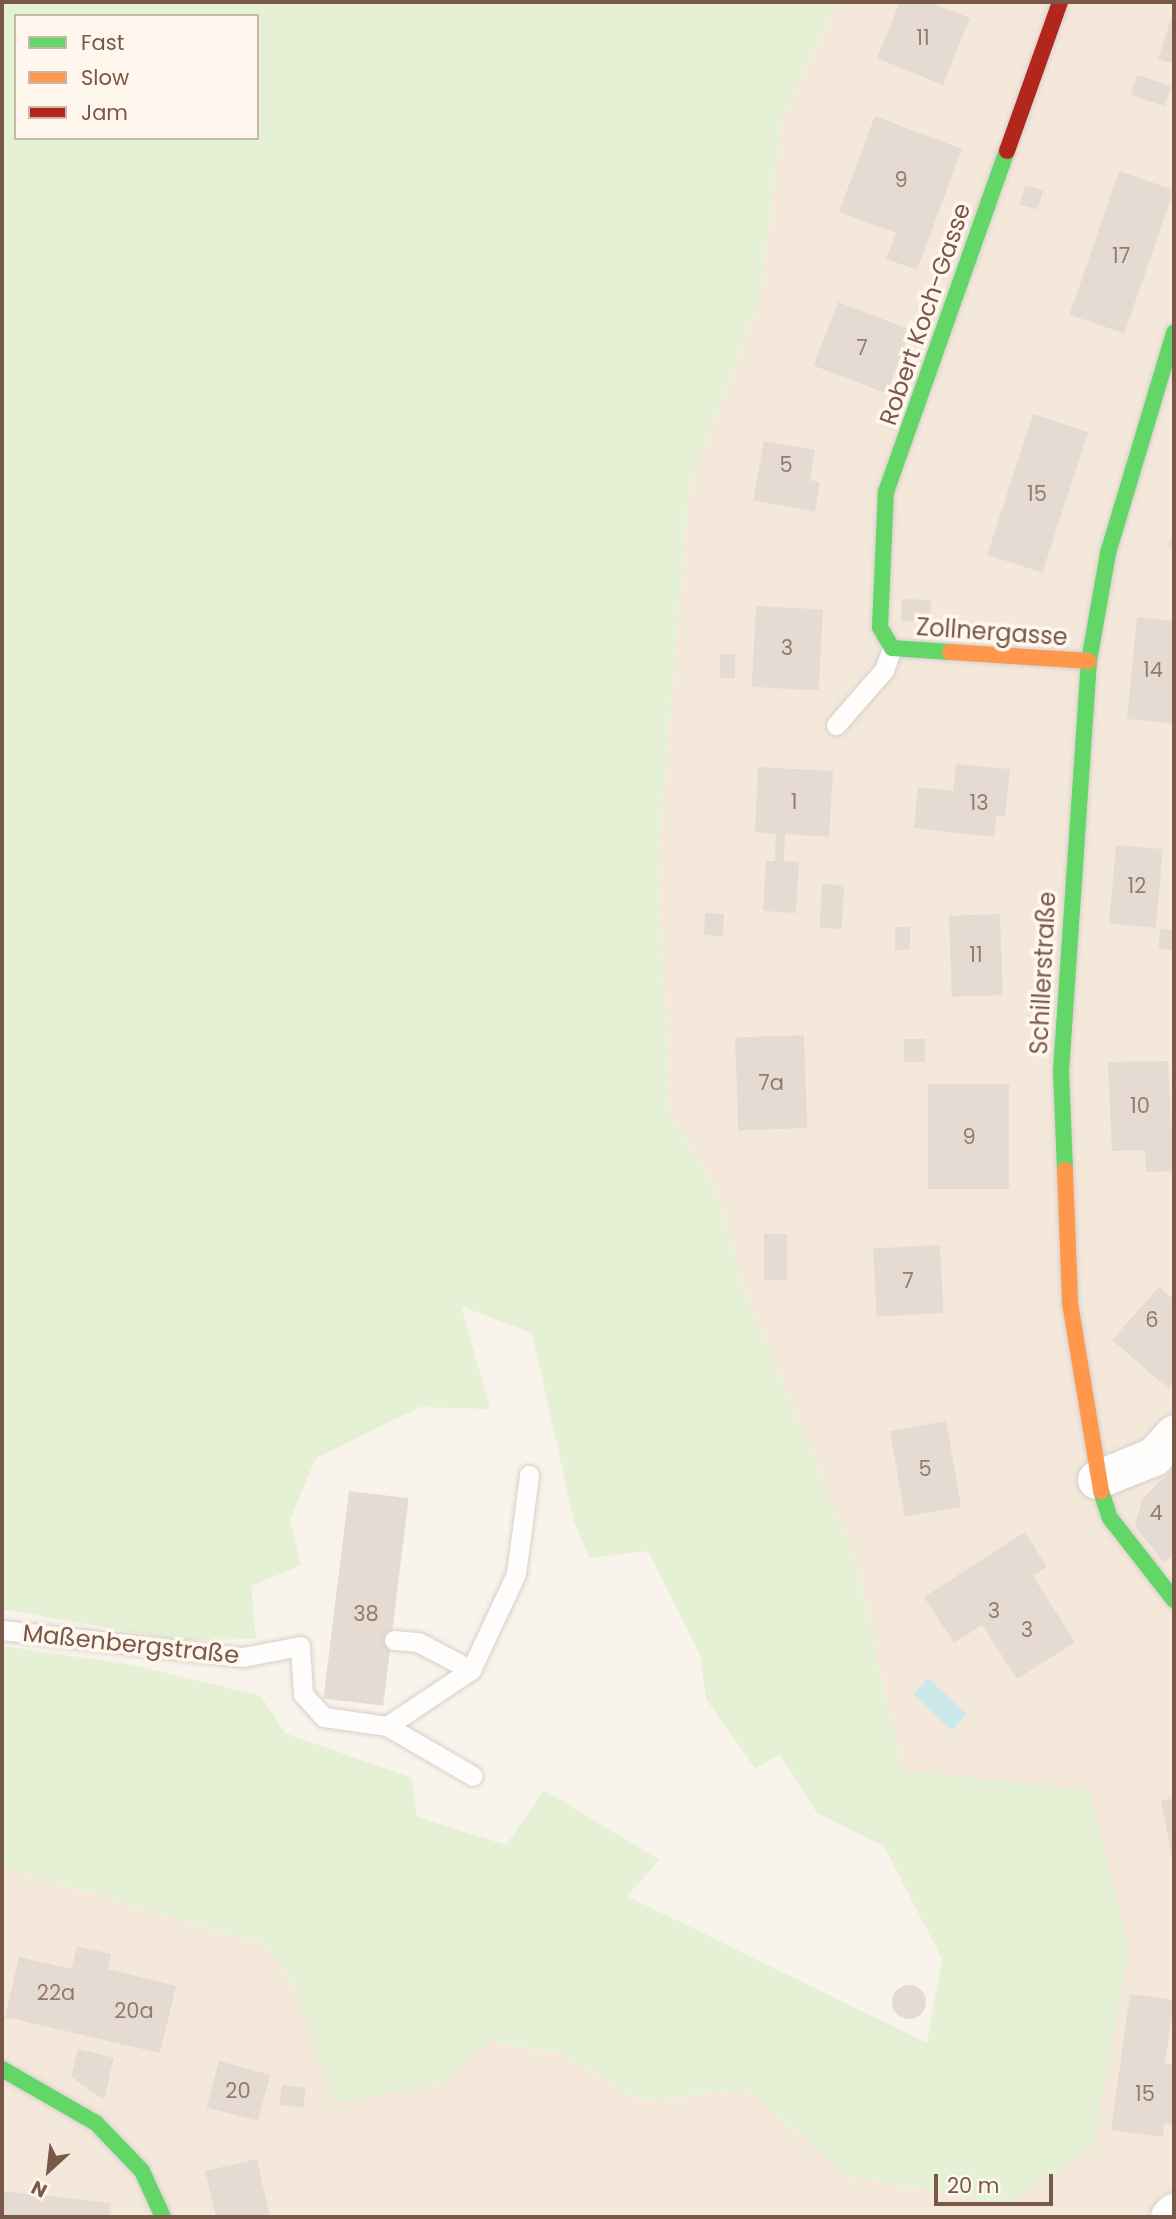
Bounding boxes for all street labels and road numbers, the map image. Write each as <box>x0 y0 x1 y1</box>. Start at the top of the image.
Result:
street label: Robert Koch-Gasse <box>873 199 977 429</box>
street label: Zollnergasse <box>915 612 1069 652</box>
street label: Schillerstraße <box>1024 891 1062 1055</box>
street label: Maßenbergstraße <box>21 1618 241 1670</box>

